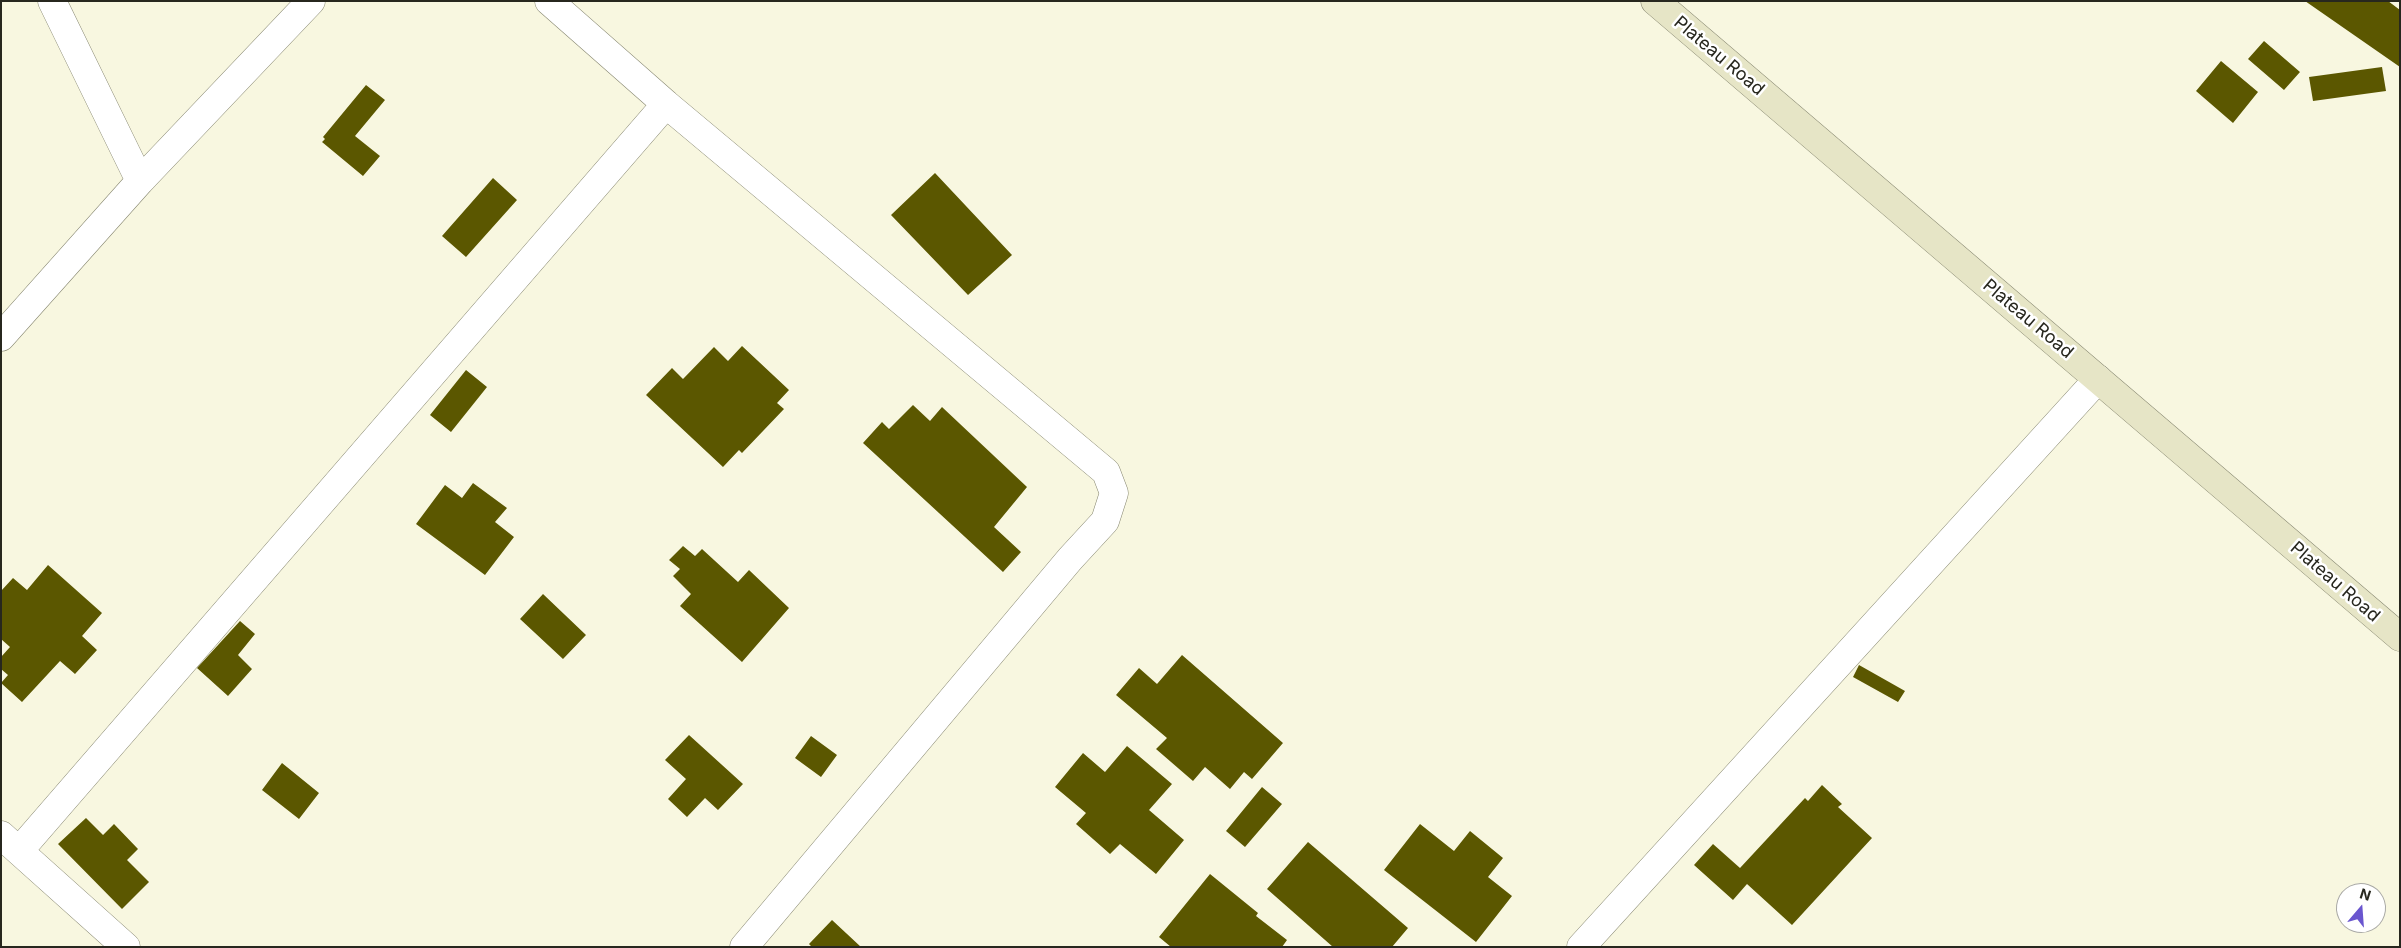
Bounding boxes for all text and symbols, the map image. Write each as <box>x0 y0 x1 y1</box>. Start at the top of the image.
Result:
street label: Plateau Road <box>1669 12 1769 100</box>
street label: Plateau Road <box>1978 275 2078 363</box>
street label: Plateau Road <box>2286 537 2384 627</box>
north arrow <box>2336 883 2386 933</box>
text: N <box>2358 884 2373 904</box>

